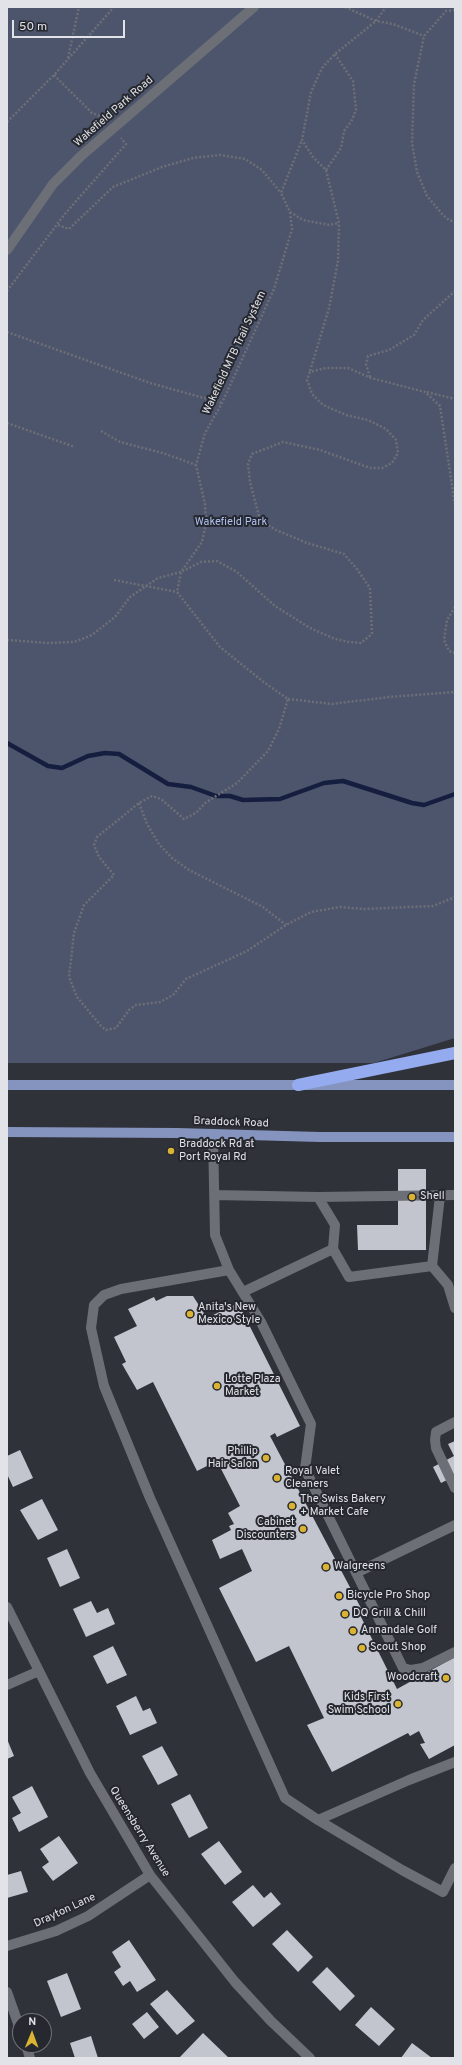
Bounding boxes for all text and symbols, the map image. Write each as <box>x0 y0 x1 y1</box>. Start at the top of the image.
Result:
scale bar <box>14 12 127 38</box>
text: 50 m <box>19 19 47 35</box>
street label: Wakefield Park Road <box>72 74 156 150</box>
street label: Wakefield MTB Trail System <box>201 289 269 417</box>
park label: Wakefield Park <box>195 516 267 530</box>
street label: Braddock Road <box>193 1115 269 1131</box>
place label: Braddock Rd at Port Royal Rd <box>179 1138 254 1164</box>
marker: Braddock Rd at Port Royal Rd <box>166 1146 176 1156</box>
place label: Shell <box>420 1190 445 1204</box>
marker: Shell <box>407 1192 417 1202</box>
place label: Anita's New Mexico Style <box>198 1301 260 1327</box>
marker: Anita's New Mexico Style <box>185 1309 195 1319</box>
place label: Lotte Plaza Market <box>225 1373 281 1399</box>
marker: Lotte Plaza Market <box>212 1381 222 1391</box>
place label: Phillip Hair Salon <box>208 1445 258 1471</box>
marker: Phillip Hair Salon <box>261 1453 271 1463</box>
place label: Royal Valet Cleaners <box>285 1465 340 1491</box>
marker: Royal Valet Cleaners <box>272 1473 282 1483</box>
place label: The Swiss Bakery + Market Cafe <box>300 1493 386 1519</box>
marker: The Swiss Bakery + Market Cafe <box>287 1501 297 1511</box>
place label: Cabinet Discounters <box>236 1516 295 1542</box>
marker: Cabinet Discounters <box>298 1524 308 1534</box>
place label: Walgreens <box>334 1560 385 1574</box>
marker: Walgreens <box>321 1562 331 1572</box>
place label: Bicycle Pro Shop <box>347 1589 430 1603</box>
marker: Bicycle Pro Shop <box>334 1591 344 1601</box>
place label: DQ Grill & Chill <box>353 1607 426 1621</box>
marker: DQ Grill & Chill <box>340 1609 350 1619</box>
place label: Annandale Golf <box>361 1624 437 1638</box>
marker: Annandale Golf <box>348 1626 358 1636</box>
place label: Scout Shop <box>370 1641 426 1655</box>
marker: Scout Shop <box>357 1643 367 1653</box>
place label: Woodcraft <box>387 1671 438 1685</box>
marker: Woodcraft <box>441 1673 451 1683</box>
place label: Kids First Swim School <box>328 1691 390 1717</box>
marker: Kids First Swim School <box>393 1699 403 1709</box>
street label: Queensberry Avenue <box>106 1784 172 1880</box>
street label: Drayton Lane <box>32 1891 98 1931</box>
north arrow <box>12 2013 52 2053</box>
text: N <box>28 2015 36 2029</box>

